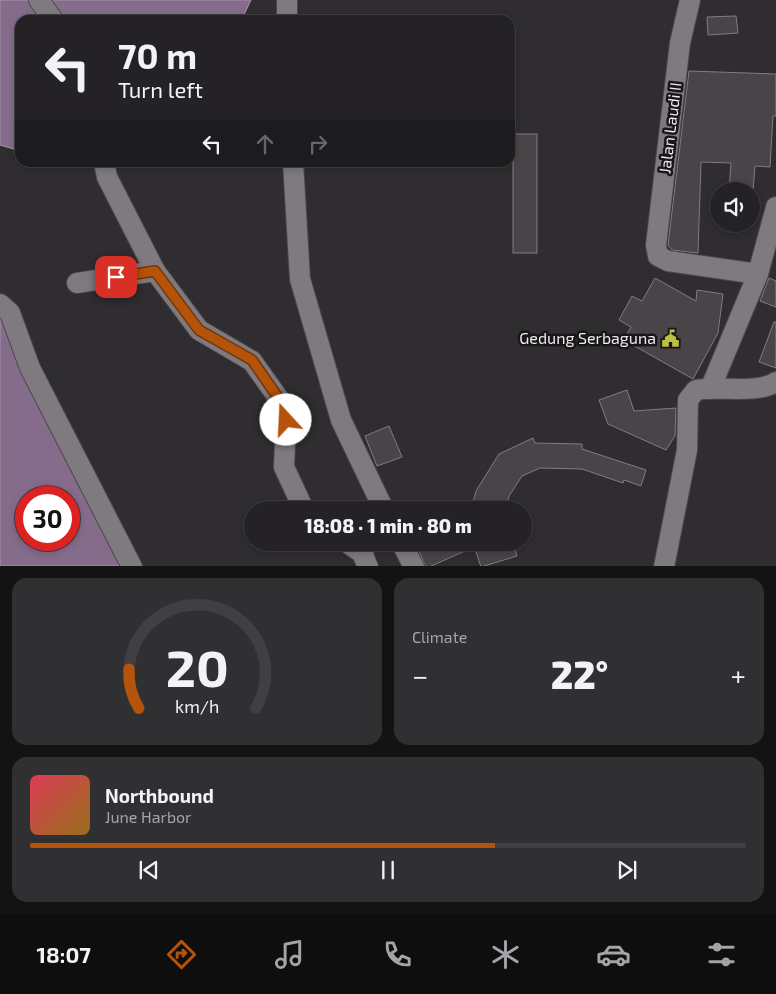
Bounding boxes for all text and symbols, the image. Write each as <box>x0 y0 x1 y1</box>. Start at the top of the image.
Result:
text: 70 m <box>118 34 197 76</box>
icon: left <box>35 35 100 100</box>
text: Turn left <box>118 76 203 102</box>
street label: Jalan Laudi II <box>654 81 685 175</box>
icon: left <box>198 130 226 158</box>
icon: ahead <box>251 130 279 158</box>
icon: right <box>304 130 332 158</box>
map controls <box>710 182 760 232</box>
button: sound <box>710 182 760 232</box>
pin <box>95 256 137 298</box>
icon: arrive <box>102 263 130 291</box>
place label: Gedung Serbaguna <box>519 328 656 347</box>
public building icon: Gedung Serbaguna <box>660 328 680 348</box>
position arrow <box>259 393 311 445</box>
speed limit sign: 30 <box>15 486 80 551</box>
text: 18:08 · 1 min · 80 m <box>304 514 472 537</box>
text: Climate <box>412 627 467 646</box>
text: 20 <box>165 635 229 697</box>
text: 22° <box>551 651 608 697</box>
text: − <box>412 658 428 692</box>
text: + <box>731 658 746 692</box>
text: km/h <box>175 695 219 717</box>
text: Northbound <box>105 784 214 807</box>
text: June Harbor <box>105 807 192 826</box>
icon: previous <box>135 856 163 884</box>
icon: pause <box>374 856 402 884</box>
icon: next <box>613 856 641 884</box>
icon: directions <box>164 937 199 972</box>
icon: music <box>272 937 307 972</box>
icon: phone <box>380 937 415 972</box>
icon: climate <box>488 937 523 972</box>
icon: car <box>596 937 631 972</box>
icon: filters <box>704 937 739 972</box>
text: 18:07 <box>37 941 91 967</box>

